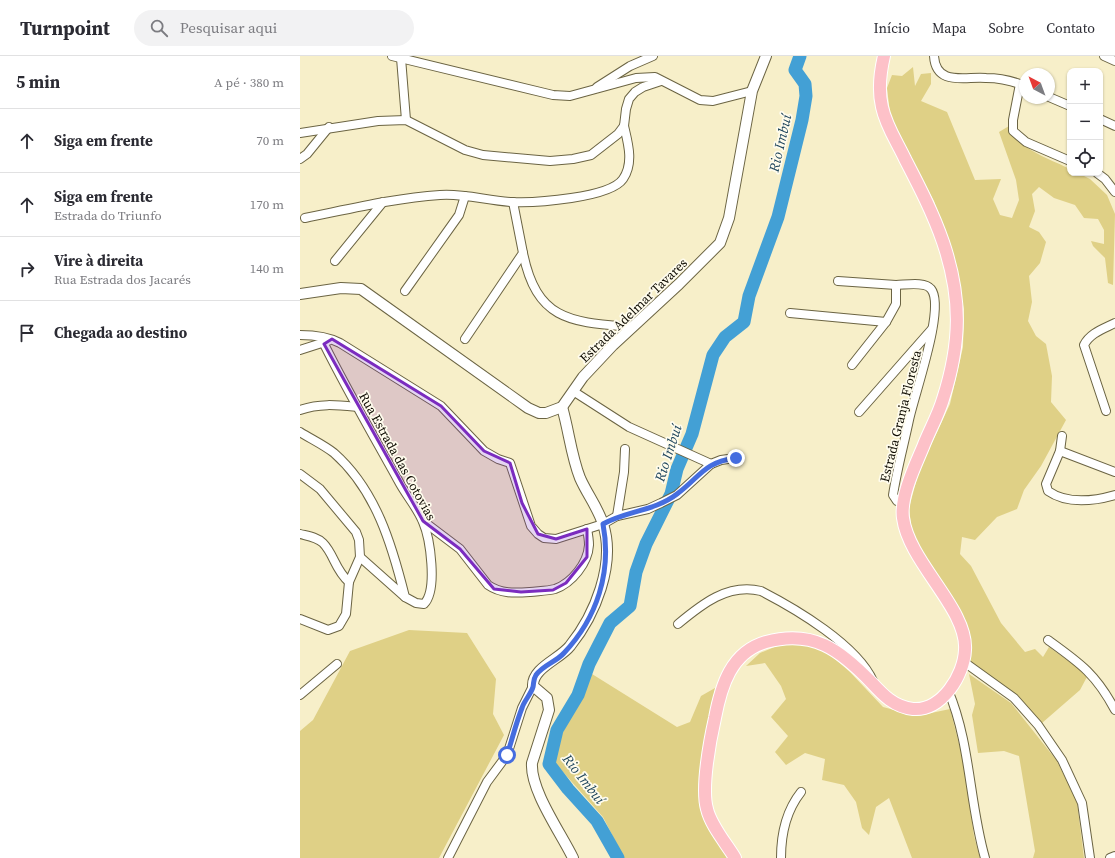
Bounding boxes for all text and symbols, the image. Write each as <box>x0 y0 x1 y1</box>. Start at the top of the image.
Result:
search box <box>134 10 414 46</box>
text: Turnpoint <box>20 15 110 41</box>
icon: search <box>148 17 170 39</box>
text: Pesquisar aqui <box>180 17 277 38</box>
text: Início <box>873 18 910 38</box>
text: Mapa <box>932 18 966 38</box>
text: Sobre <box>988 18 1024 38</box>
text: Contato <box>1046 18 1095 38</box>
north arrow <box>1019 68 1055 104</box>
map controls <box>1067 68 1103 176</box>
button: + <box>1067 68 1103 104</box>
text: 5 min <box>16 70 60 94</box>
text: A pé · 380 m <box>214 74 284 91</box>
button: − <box>1067 104 1103 140</box>
water label: Rio Imbuí <box>763 111 797 175</box>
icon: ahead <box>16 130 38 152</box>
text: Siga em frente <box>54 130 153 151</box>
text: 70 m <box>256 132 284 149</box>
button: locate <box>1067 140 1103 176</box>
text: Siga em frente <box>54 186 153 207</box>
icon: ahead <box>16 194 38 216</box>
text: 170 m <box>250 196 284 213</box>
text: Estrada do Triunfo <box>54 207 162 224</box>
text: Vire à direita <box>54 250 143 271</box>
street label: Estrada Adelmar Tavares <box>576 254 691 366</box>
icon: right <box>16 258 38 280</box>
text: 140 m <box>250 260 284 277</box>
text: Rua Estrada dos Jacarés <box>54 271 191 288</box>
icon: arrive <box>16 322 38 344</box>
text: Chegada ao destino <box>54 322 187 343</box>
street label: Estrada Granja Floresta <box>876 348 925 484</box>
street label: Rua Estrada das Cotovias <box>355 389 440 524</box>
water label: Rio Imbuí <box>649 421 687 485</box>
route end <box>727 449 745 467</box>
route start <box>498 746 516 764</box>
water label: Rio Imbuí <box>557 749 610 809</box>

